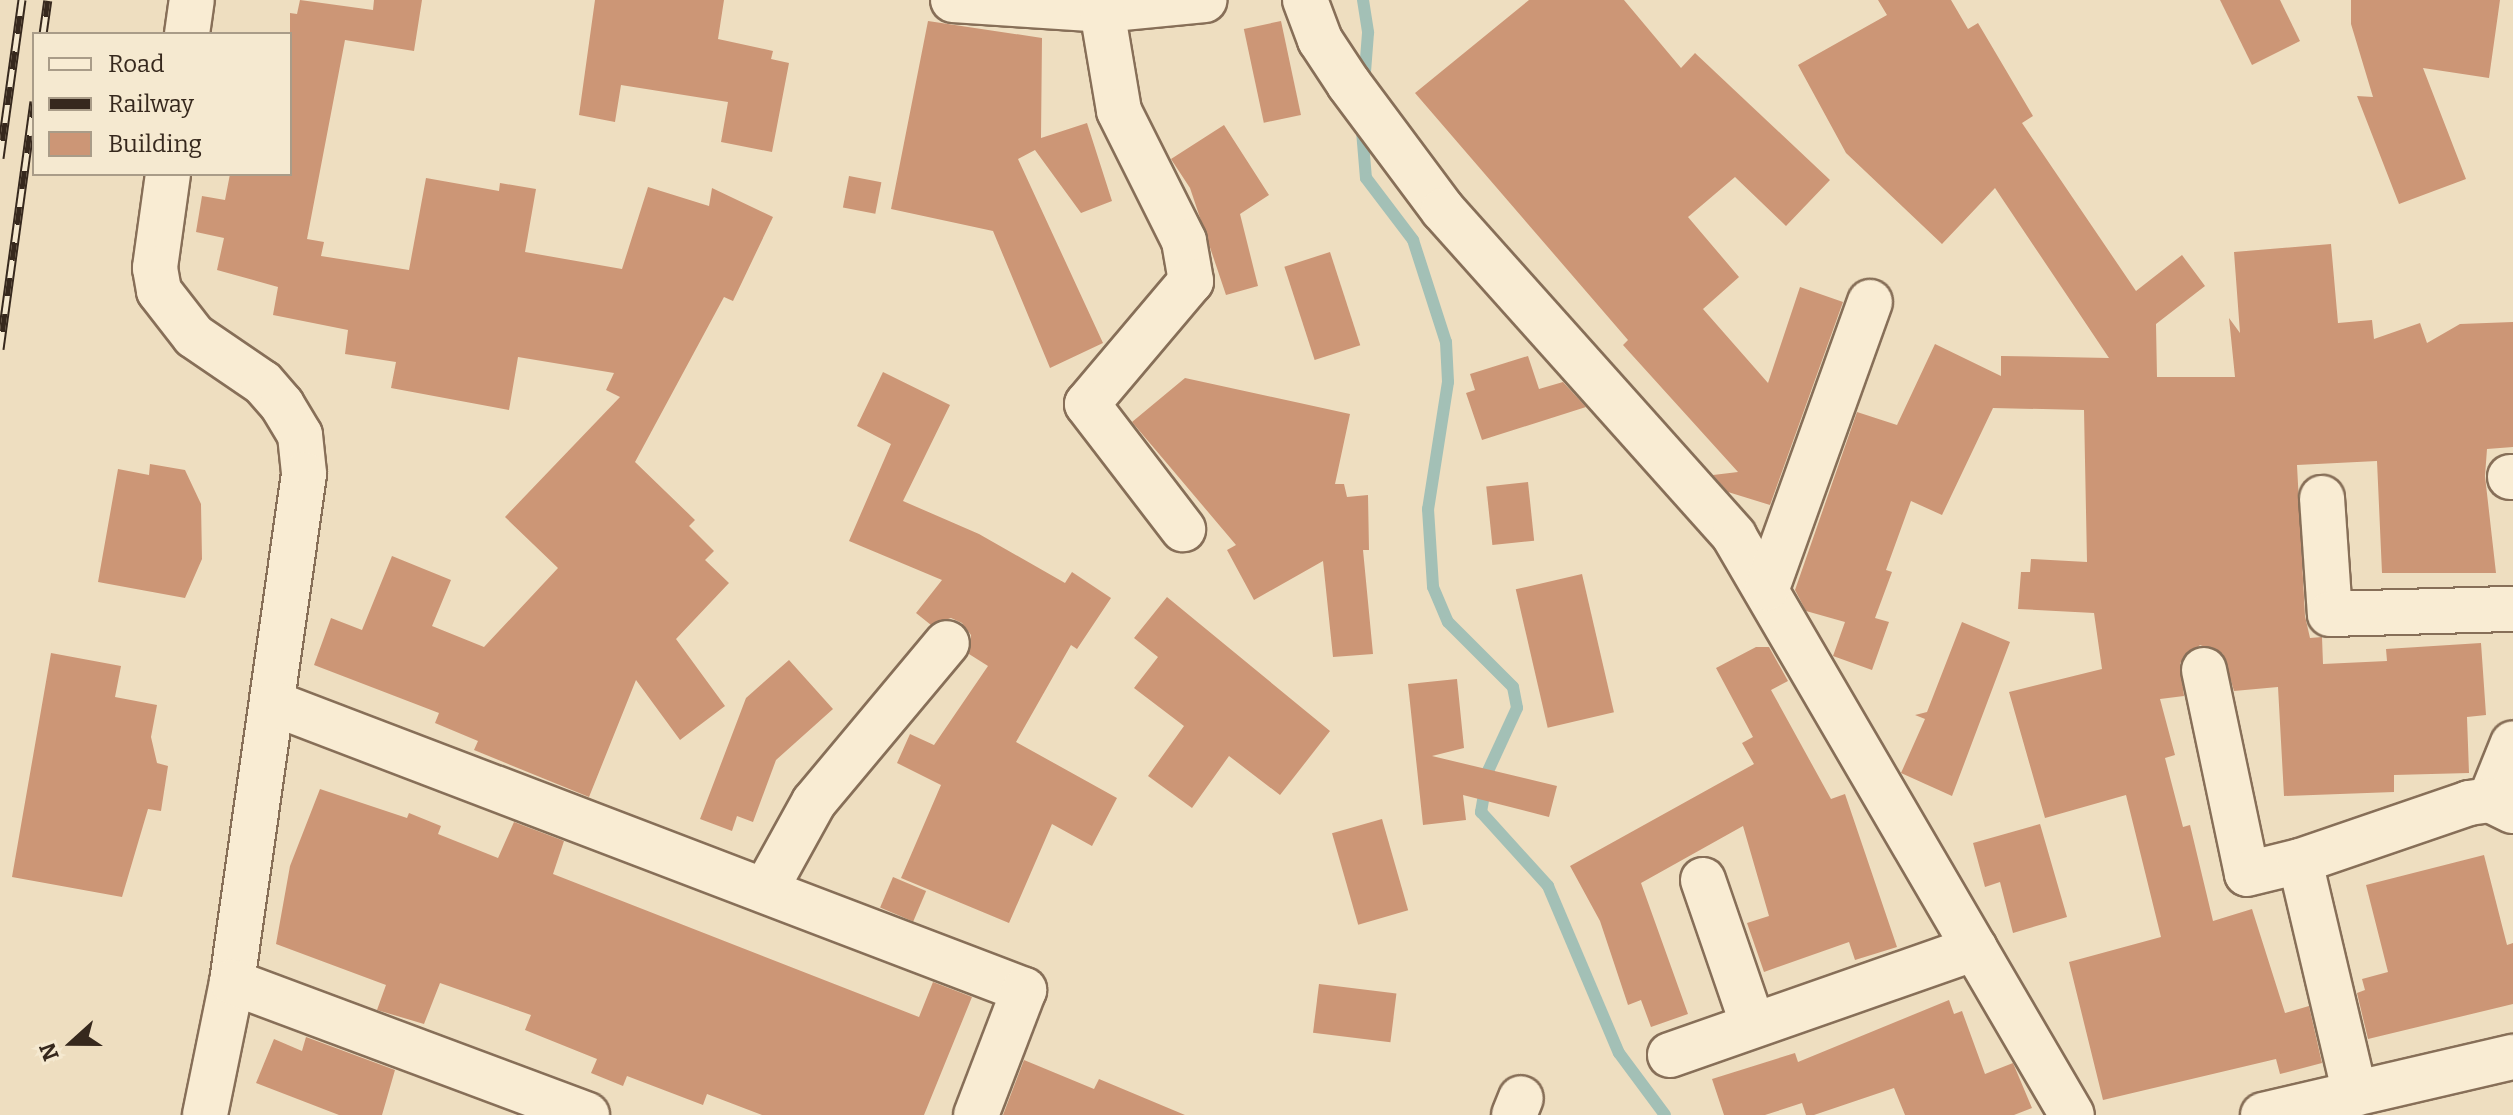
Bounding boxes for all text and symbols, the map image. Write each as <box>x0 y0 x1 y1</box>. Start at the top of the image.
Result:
legend <box>32 32 292 176</box>
text: Road <box>108 50 164 78</box>
text: Railway <box>108 90 194 118</box>
text: Building <box>108 130 202 158</box>
north arrow <box>32 1003 112 1083</box>
text: N <box>33 1039 65 1065</box>

